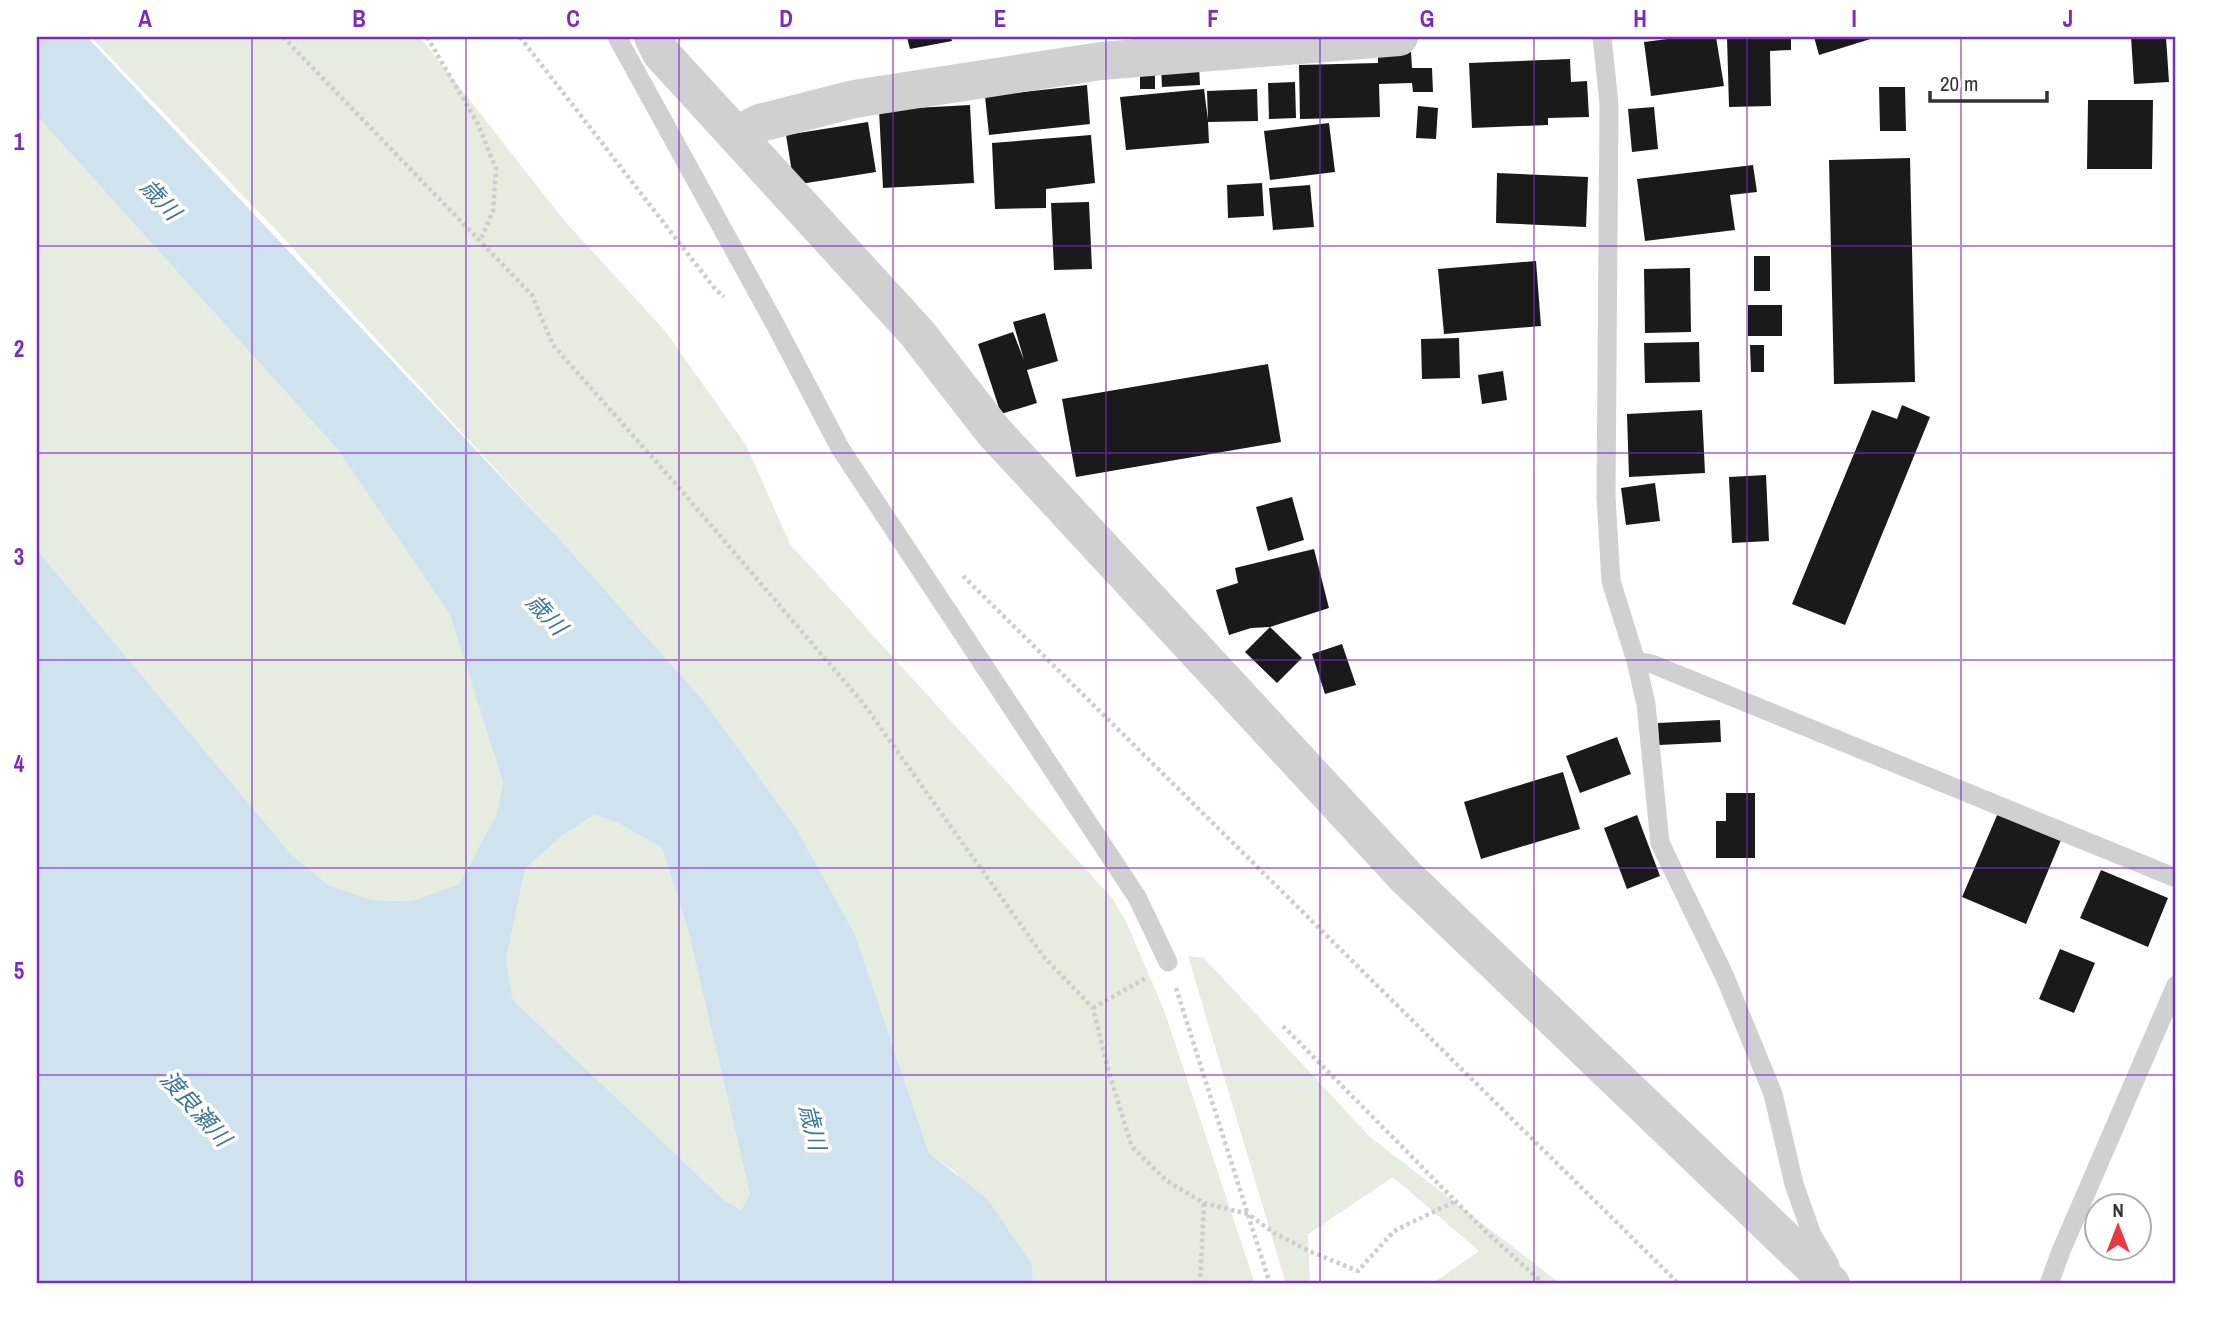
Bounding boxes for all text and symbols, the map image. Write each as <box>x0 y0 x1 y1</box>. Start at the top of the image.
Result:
text: A <box>138 3 152 34</box>
text: B <box>352 3 366 34</box>
text: C <box>566 3 580 34</box>
text: D <box>779 3 793 34</box>
text: E <box>994 3 1006 34</box>
text: F <box>1207 3 1219 34</box>
text: G <box>1420 3 1434 34</box>
text: H <box>1633 3 1647 34</box>
text: I <box>1851 3 1857 34</box>
text: J <box>2063 3 2073 34</box>
scale bar <box>1930 60 2047 104</box>
text: 20 m <box>1940 69 1978 98</box>
text: 1 <box>14 126 25 157</box>
water label: 歳川 <box>134 172 190 229</box>
text: 2 <box>14 333 24 364</box>
text: 3 <box>14 541 24 572</box>
water label: 歳川 <box>520 587 576 644</box>
text: 4 <box>14 748 25 779</box>
text: 5 <box>14 955 24 986</box>
water label: 渡良瀬川 <box>154 1063 240 1155</box>
water label: 歳川 <box>792 1101 834 1156</box>
text: 6 <box>14 1163 24 1194</box>
north arrow <box>2084 1192 2154 1262</box>
text: N <box>2112 1197 2124 1223</box>

